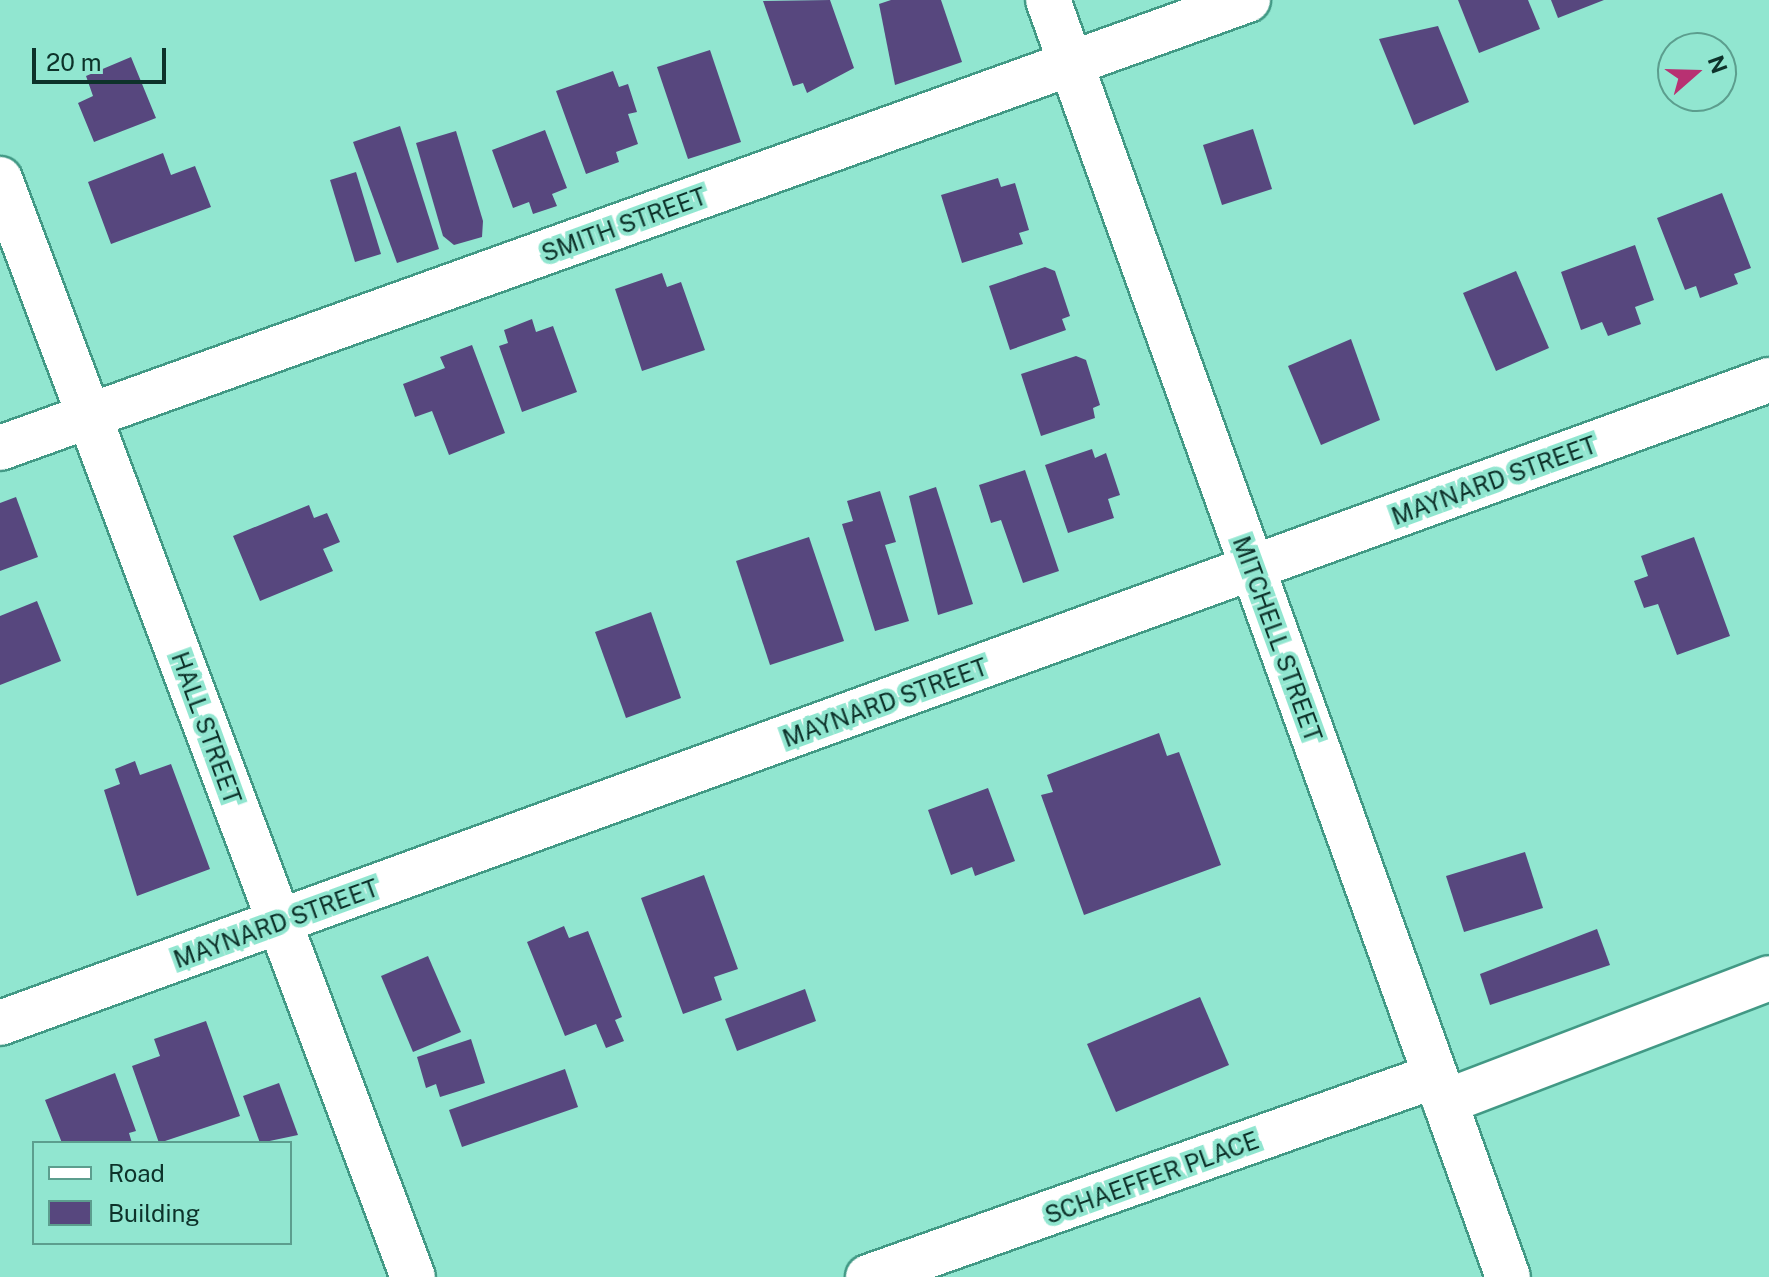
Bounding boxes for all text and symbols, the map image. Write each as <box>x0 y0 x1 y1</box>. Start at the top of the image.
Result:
scale bar <box>36 32 170 82</box>
north arrow <box>1657 32 1737 112</box>
text: 20 m <box>46 48 102 76</box>
text: N <box>1703 52 1733 77</box>
street label: SMITH STREET <box>538 182 710 268</box>
street label: MAYNARD STREET <box>1388 431 1600 531</box>
street label: MITCHELL STREET <box>1226 532 1328 746</box>
street label: HALL STREET <box>165 648 247 808</box>
street label: MAYNARD STREET <box>779 653 991 753</box>
street label: MAYNARD STREET <box>170 874 382 974</box>
street label: SCHAEFFER PLACE <box>1041 1126 1263 1230</box>
legend <box>32 1141 292 1245</box>
text: Road <box>108 1159 165 1187</box>
text: Building <box>108 1199 200 1227</box>

